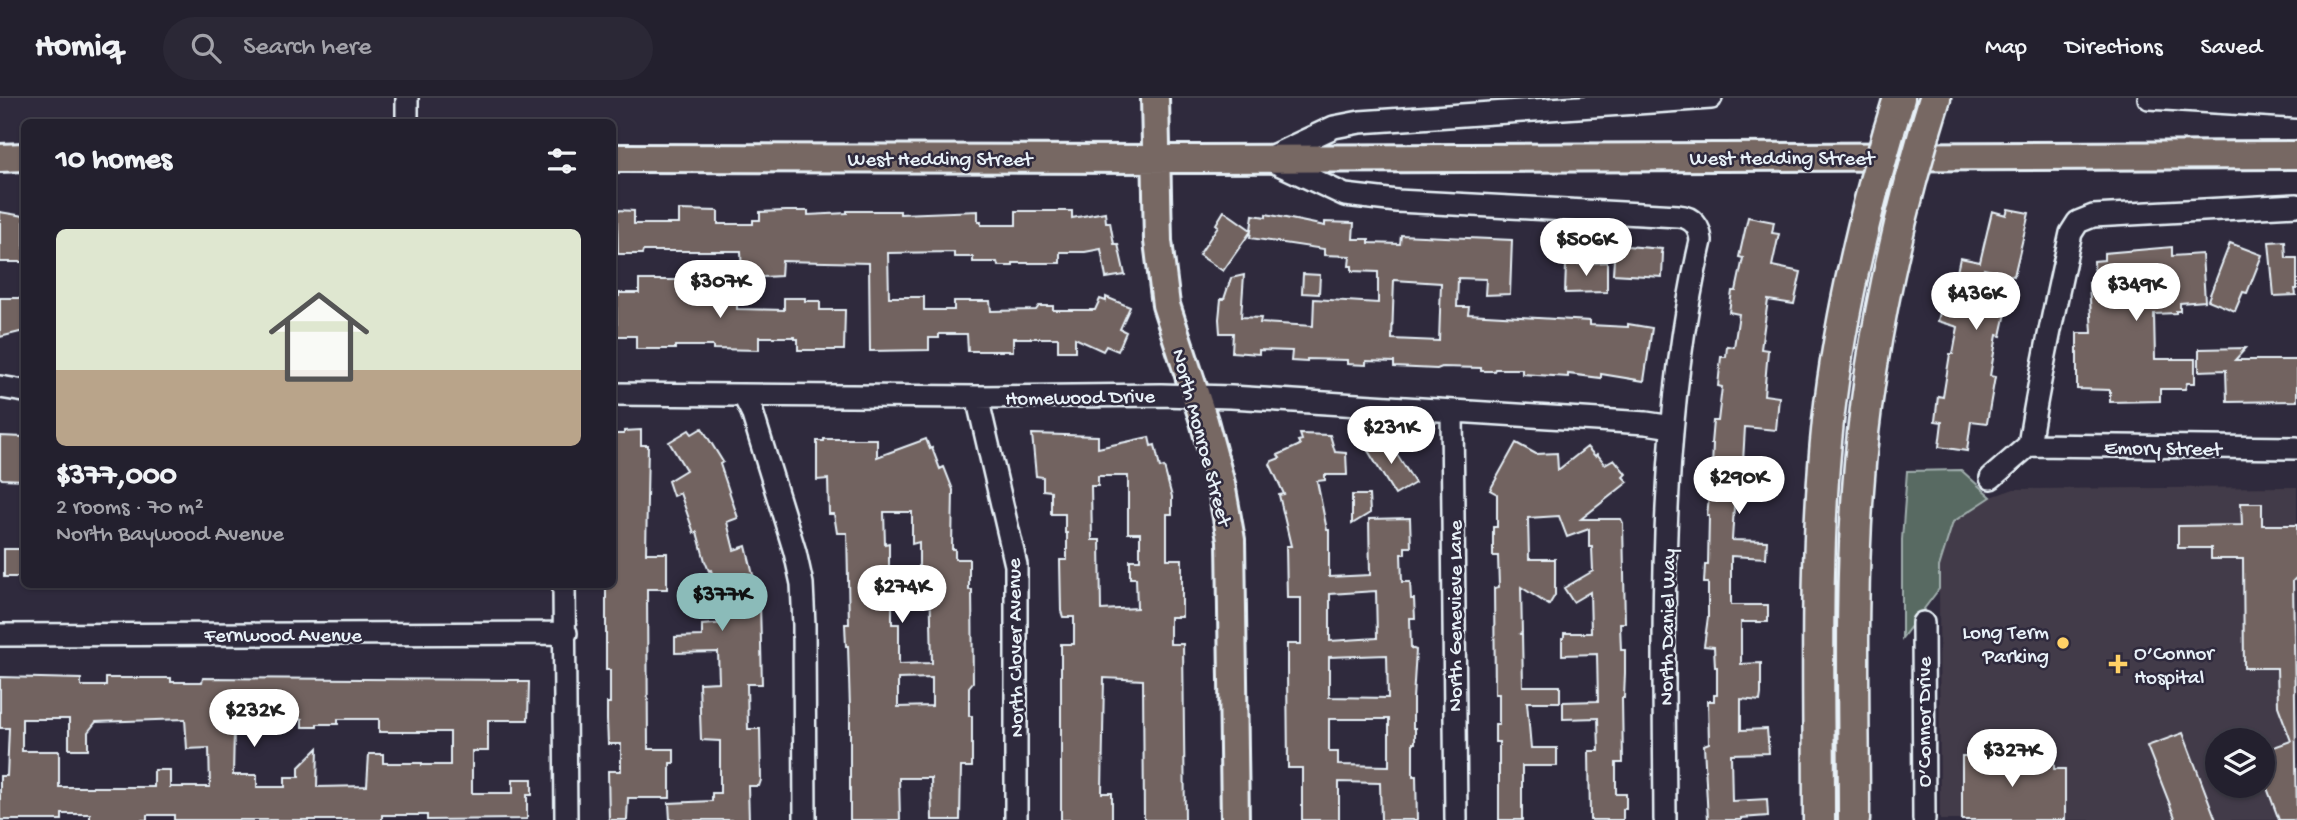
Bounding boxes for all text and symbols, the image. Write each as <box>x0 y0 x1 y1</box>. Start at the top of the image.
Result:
search box <box>163 17 653 80</box>
text: Homiq <box>35 29 121 67</box>
icon: search <box>187 29 225 67</box>
text: Search here <box>243 33 371 64</box>
text: Map <box>1985 34 2027 63</box>
text: Directions <box>2065 34 2163 63</box>
text: Saved <box>2201 34 2262 63</box>
icon: filters <box>543 142 581 180</box>
text: 10 homes <box>56 144 172 179</box>
street label: West Hedding Street <box>1690 148 1877 173</box>
street label: West Hedding Street <box>848 149 1035 174</box>
pin: $506K <box>1537 218 1635 278</box>
text: $506K <box>1556 227 1616 254</box>
pin: $307K <box>671 260 769 320</box>
pin: $349K <box>2087 264 2185 323</box>
text: $307K <box>690 269 750 296</box>
pin: $436K <box>1927 272 2025 332</box>
text: $349K <box>2107 272 2165 299</box>
icon: home <box>256 274 382 400</box>
text: $436K <box>1947 281 2005 308</box>
street label: North Monroe Street <box>1164 347 1236 532</box>
street label: Homewood Drive <box>1005 386 1156 413</box>
pin: $231K <box>1342 406 1440 466</box>
text: $231K <box>1363 415 1419 442</box>
street label: Emory Street <box>2104 437 2224 464</box>
pin: $290K <box>1690 456 1788 516</box>
text: $377,000 <box>56 460 177 495</box>
text: $290K <box>1710 465 1768 492</box>
text: 2 rooms · 70 m² <box>56 495 204 522</box>
street label: North Genevieve Lane <box>1445 519 1470 712</box>
text: North Baywood Avenue <box>56 522 284 549</box>
street label: North Daniel Way <box>1656 548 1683 706</box>
street label: North Clover Avenue <box>1003 557 1032 738</box>
pin: $274K <box>853 566 951 625</box>
pin: $377K <box>673 574 771 633</box>
text: $274K <box>873 574 931 601</box>
text: $377K <box>693 582 751 609</box>
place label: Long Term Parking <box>1962 622 2049 671</box>
street label: Fernwood Avenue <box>203 625 363 650</box>
marker: Long Term Parking <box>2055 635 2071 651</box>
place label: O’Connor Hospital <box>2134 643 2215 692</box>
marker: O’Connor Hospital <box>2108 654 2128 674</box>
street label: O’Connor Drive <box>1914 656 1939 787</box>
pin: $232K <box>205 690 303 749</box>
text: $232K <box>225 698 283 725</box>
map controls <box>2205 728 2275 798</box>
button: layers <box>2205 728 2275 798</box>
pin: $327K <box>1963 730 2061 789</box>
text: $327K <box>1983 738 2041 765</box>

